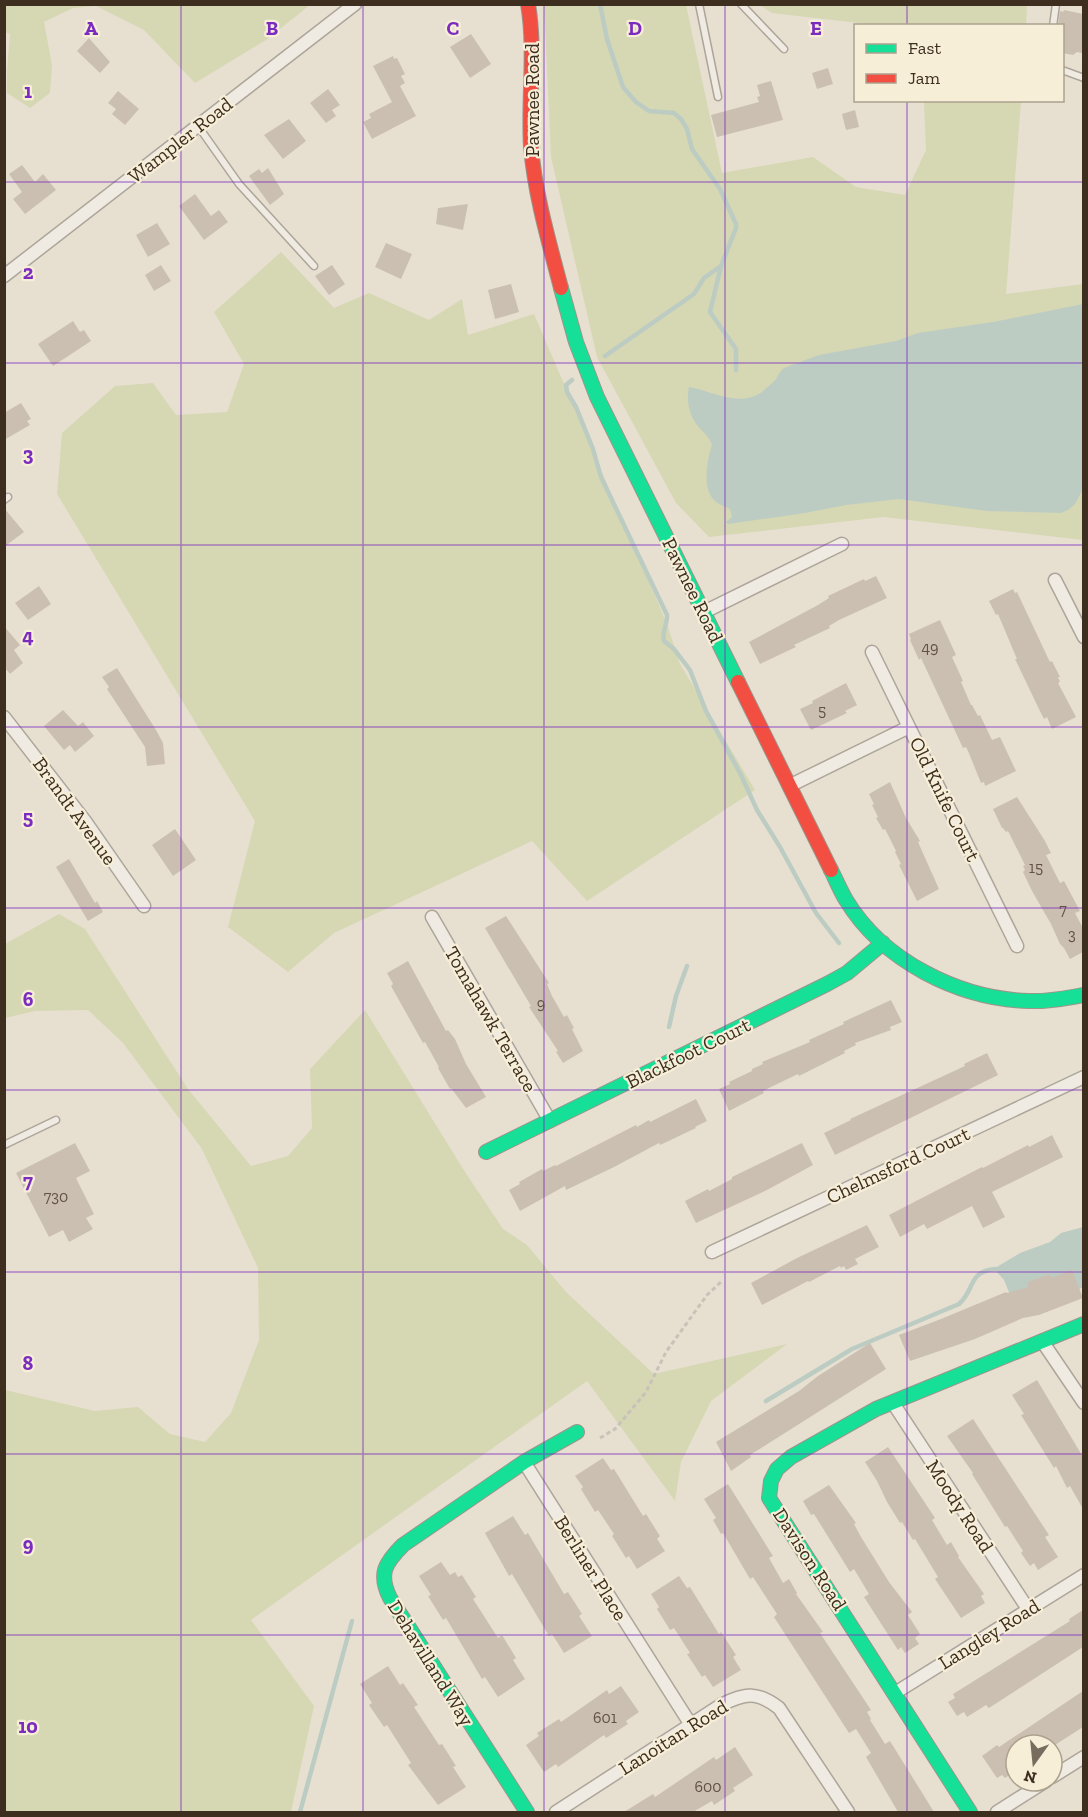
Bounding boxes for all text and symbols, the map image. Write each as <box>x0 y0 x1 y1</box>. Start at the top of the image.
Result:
text: A <box>84 16 98 40</box>
text: B <box>266 16 278 40</box>
text: C <box>447 16 460 40</box>
text: D <box>628 16 642 40</box>
text: E <box>810 16 822 40</box>
legend <box>854 24 1064 102</box>
text: Fast <box>908 37 941 59</box>
street label: Pawnee Road <box>520 43 544 157</box>
text: Jam <box>908 67 940 89</box>
text: 1 <box>24 79 32 103</box>
street label: Wampler Road <box>123 92 237 188</box>
text: 2 <box>23 260 34 284</box>
text: 3 <box>23 442 34 466</box>
street label: Pawnee Road <box>657 534 729 646</box>
text: 4 <box>22 624 34 648</box>
house number: 49 <box>921 638 939 657</box>
house number: 5 <box>818 701 826 720</box>
street label: Old Knife Court <box>905 733 986 866</box>
street label: Brandt Avenue <box>28 752 122 870</box>
text: 5 <box>23 805 33 829</box>
house number: 15 <box>1029 858 1043 877</box>
house number: 7 <box>1059 900 1067 919</box>
house number: 3 <box>1068 925 1076 944</box>
street label: Tomahawk Terrace <box>440 942 542 1096</box>
text: 6 <box>23 987 34 1011</box>
house number: 9 <box>537 994 545 1013</box>
street label: Blackfoot Court <box>622 1012 755 1093</box>
street label: Chelmsford Court <box>822 1121 974 1209</box>
text: 7 <box>23 1169 33 1193</box>
house number: 730 <box>44 1187 68 1206</box>
text: 8 <box>23 1351 34 1375</box>
street label: Moody Road <box>921 1455 999 1557</box>
street label: Davison Road <box>768 1503 852 1615</box>
street label: Berliner Place <box>549 1511 633 1625</box>
text: 9 <box>23 1532 34 1556</box>
street label: Langley Road <box>934 1593 1044 1675</box>
street label: Dehavilland Way <box>383 1596 480 1731</box>
street label: Lanoitan Road <box>614 1694 732 1780</box>
house number: 601 <box>593 1708 617 1727</box>
text: 10 <box>18 1714 38 1738</box>
north arrow <box>1004 1733 1064 1793</box>
text: N <box>1022 1766 1039 1788</box>
house number: 600 <box>695 1777 721 1796</box>

